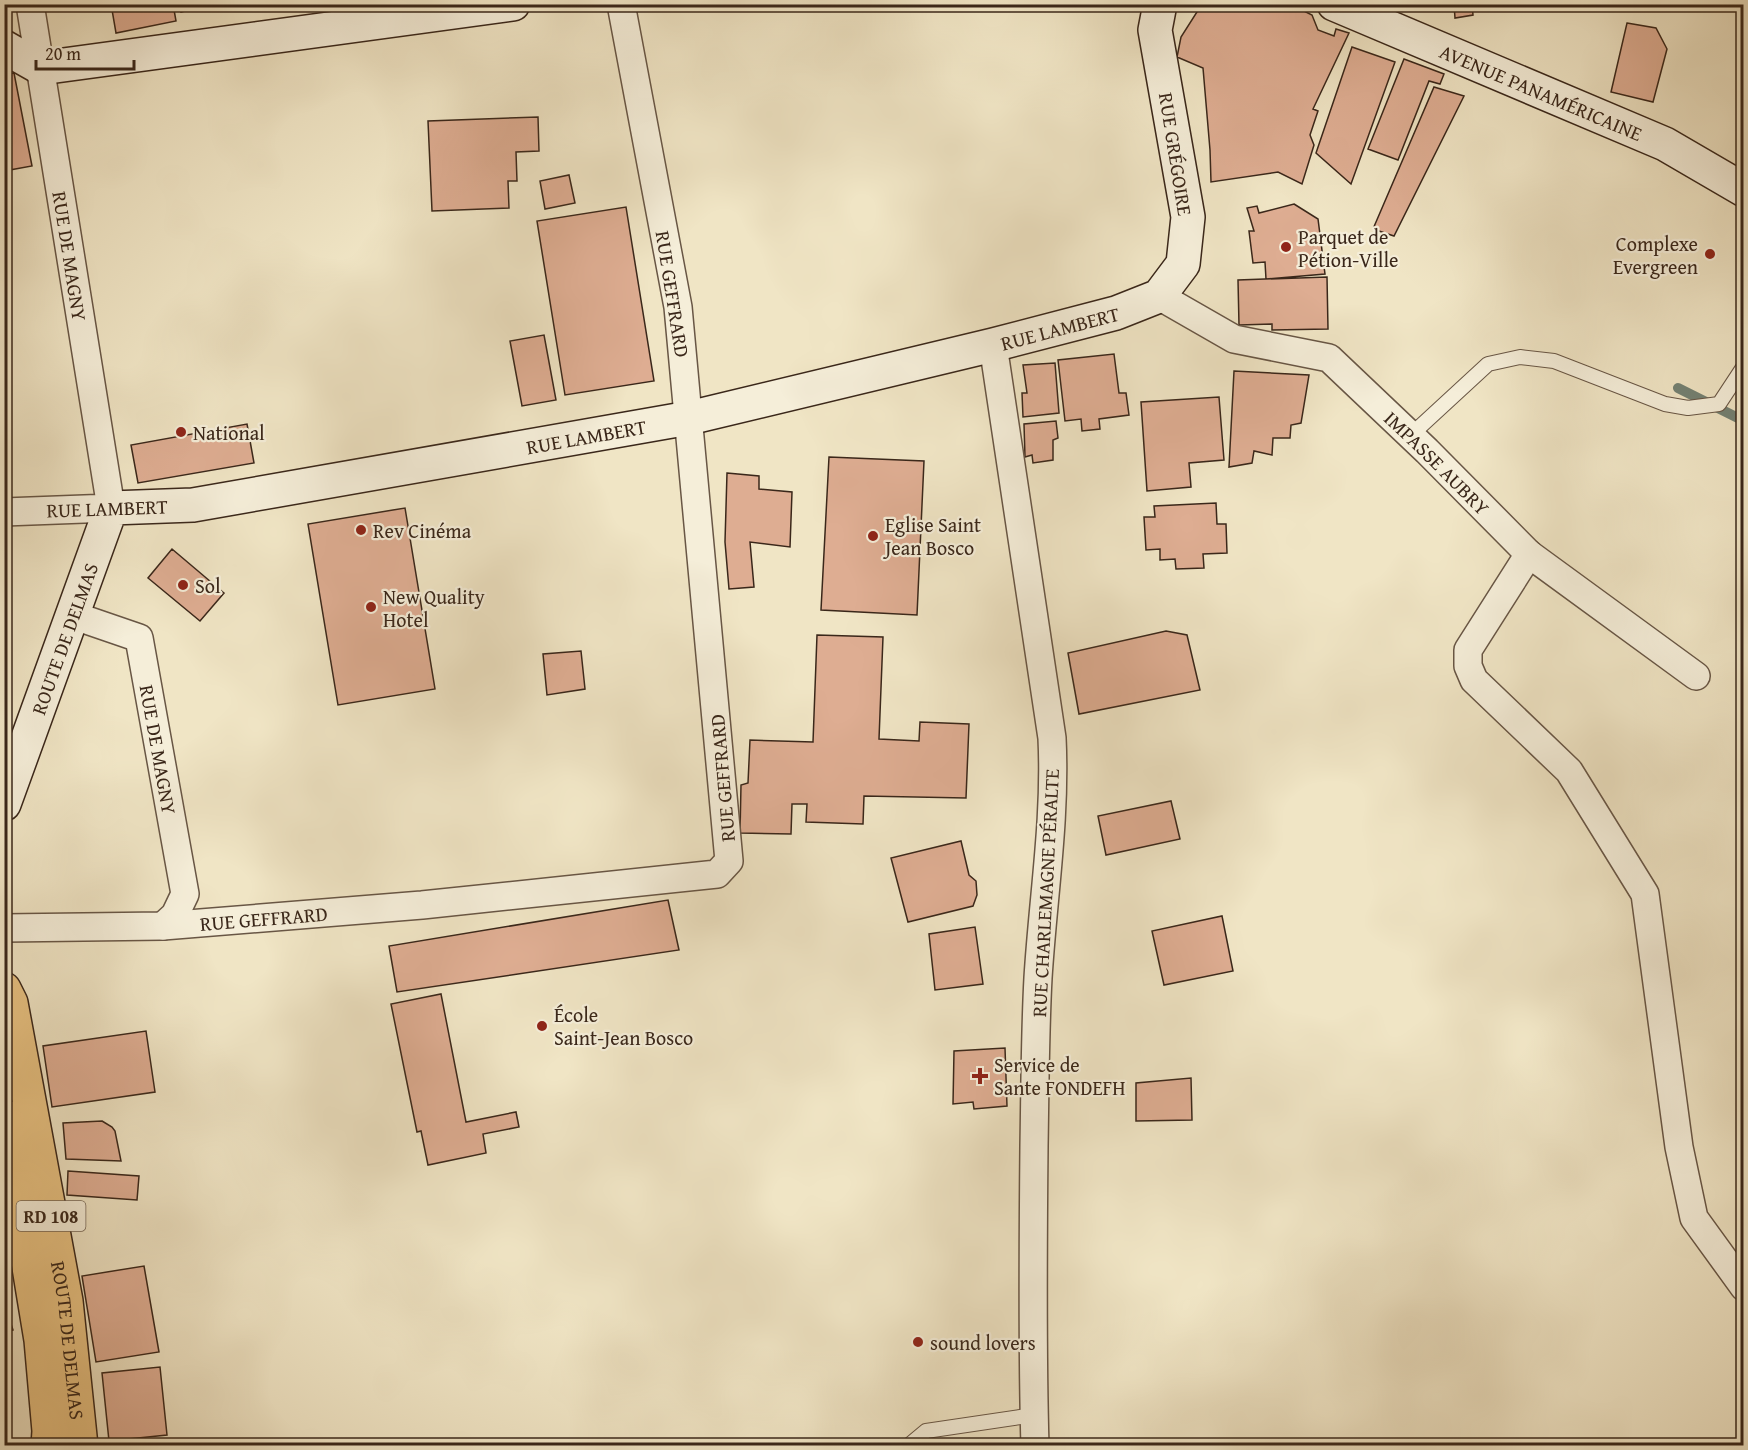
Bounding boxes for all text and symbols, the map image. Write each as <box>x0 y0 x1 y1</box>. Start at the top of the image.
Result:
scale bar <box>36 33 134 71</box>
street label: AVENUE PANAMÉRICAINE <box>1435 36 1647 147</box>
text: 20 m <box>45 40 81 67</box>
street label: RUE GRÉGOIRE <box>1152 90 1200 218</box>
street label: RUE DE MAGNY <box>45 189 95 323</box>
place label: Parquet de Pétion-Ville <box>1298 222 1398 274</box>
street label: RUE GEFFRARD <box>649 229 697 359</box>
place label: Complexe Evergreen <box>1613 229 1698 281</box>
marker: Parquet de Pétion-Ville <box>1279 240 1293 254</box>
marker: Complexe Evergreen <box>1703 247 1717 261</box>
street label: RUE LAMBERT <box>997 298 1122 357</box>
street label: IMPASSE AUBRY <box>1378 404 1497 521</box>
street label: RUE LAMBERT <box>524 411 648 461</box>
place label: National <box>193 418 265 447</box>
marker: National <box>174 425 188 439</box>
street label: RUE LAMBERT <box>46 491 168 525</box>
place label: Eglise Saint Jean Bosco <box>882 510 981 562</box>
place label: Rev Cinéma <box>373 516 472 545</box>
marker: Rev Cinéma <box>354 523 368 537</box>
marker: Eglise Saint Jean Bosco <box>866 529 880 543</box>
street label: ROUTE DE DELMAS <box>23 558 105 718</box>
place label: Sol <box>195 571 221 600</box>
marker: Sol <box>176 578 190 592</box>
place label: New Quality Hotel <box>383 582 485 634</box>
marker: New Quality Hotel <box>364 600 378 614</box>
street label: RUE DE MAGNY <box>133 682 185 816</box>
street label: RUE GEFFRARD <box>702 713 742 843</box>
street label: RUE CHARLEMAGNE PÉRALTE <box>1024 768 1066 1018</box>
street label: RUE GEFFRARD <box>199 898 329 937</box>
place label: École Saint-Jean Bosco <box>554 1000 693 1052</box>
marker: École Saint-Jean Bosco <box>535 1019 549 1033</box>
place label: Service de Sante FONDEFH <box>994 1050 1126 1102</box>
marker: Service de Sante FONDEFH <box>971 1067 989 1085</box>
road number: RD 108 <box>16 1201 86 1231</box>
street label: ROUTE DE DELMAS <box>44 1259 93 1421</box>
place label: sound lovers <box>930 1328 1036 1357</box>
marker: sound lovers <box>911 1335 925 1349</box>

